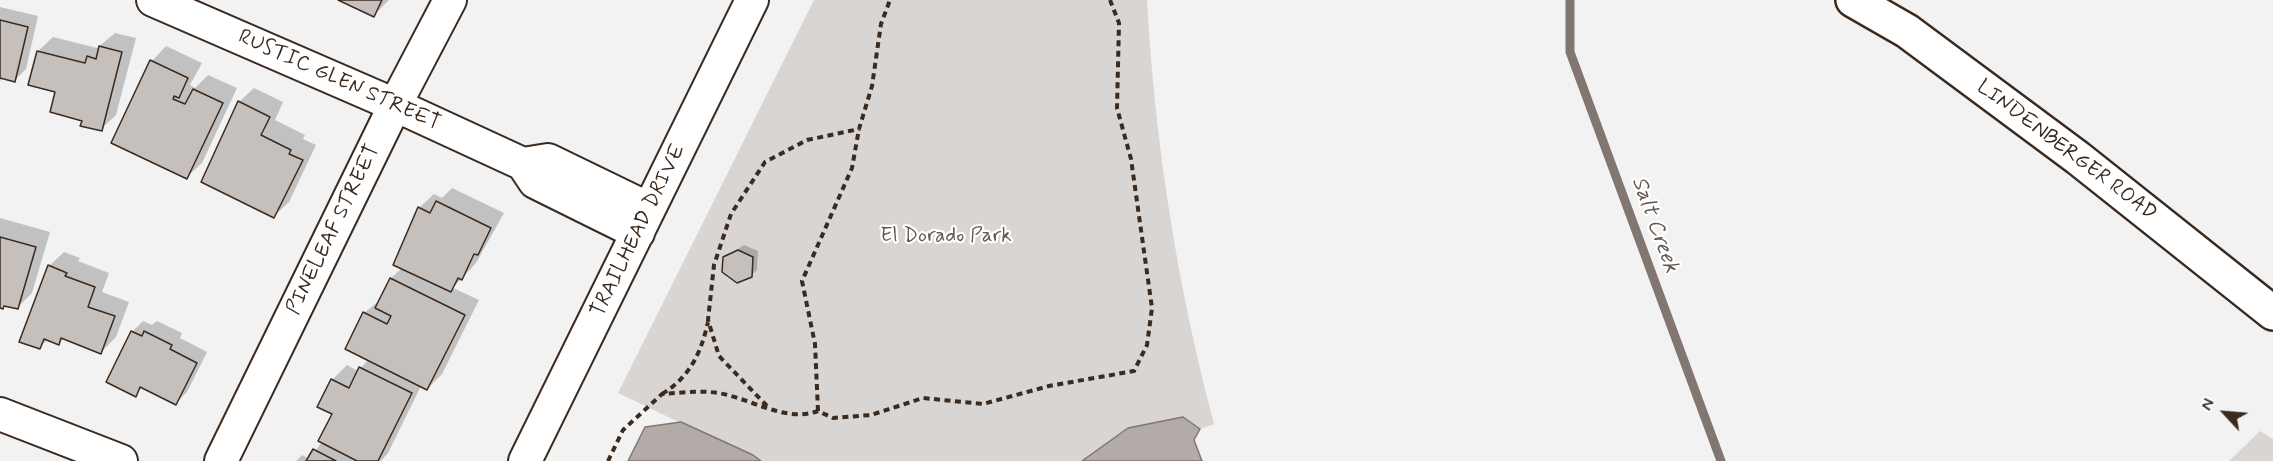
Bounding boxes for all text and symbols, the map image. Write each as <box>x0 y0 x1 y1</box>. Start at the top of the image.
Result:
street label: RUSTIC GLEN STREET <box>234 25 444 137</box>
street label: LINDENBERGER ROAD <box>1971 75 2161 227</box>
street label: TRAILHEAD DRIVE <box>586 140 692 322</box>
street label: PINELEAF STREET <box>282 141 386 319</box>
water label: Salt Creek <box>1624 173 1684 277</box>
park label: El Dorado Park <box>880 224 1012 250</box>
north arrow <box>2195 383 2255 443</box>
text: N <box>2197 395 2220 414</box>

